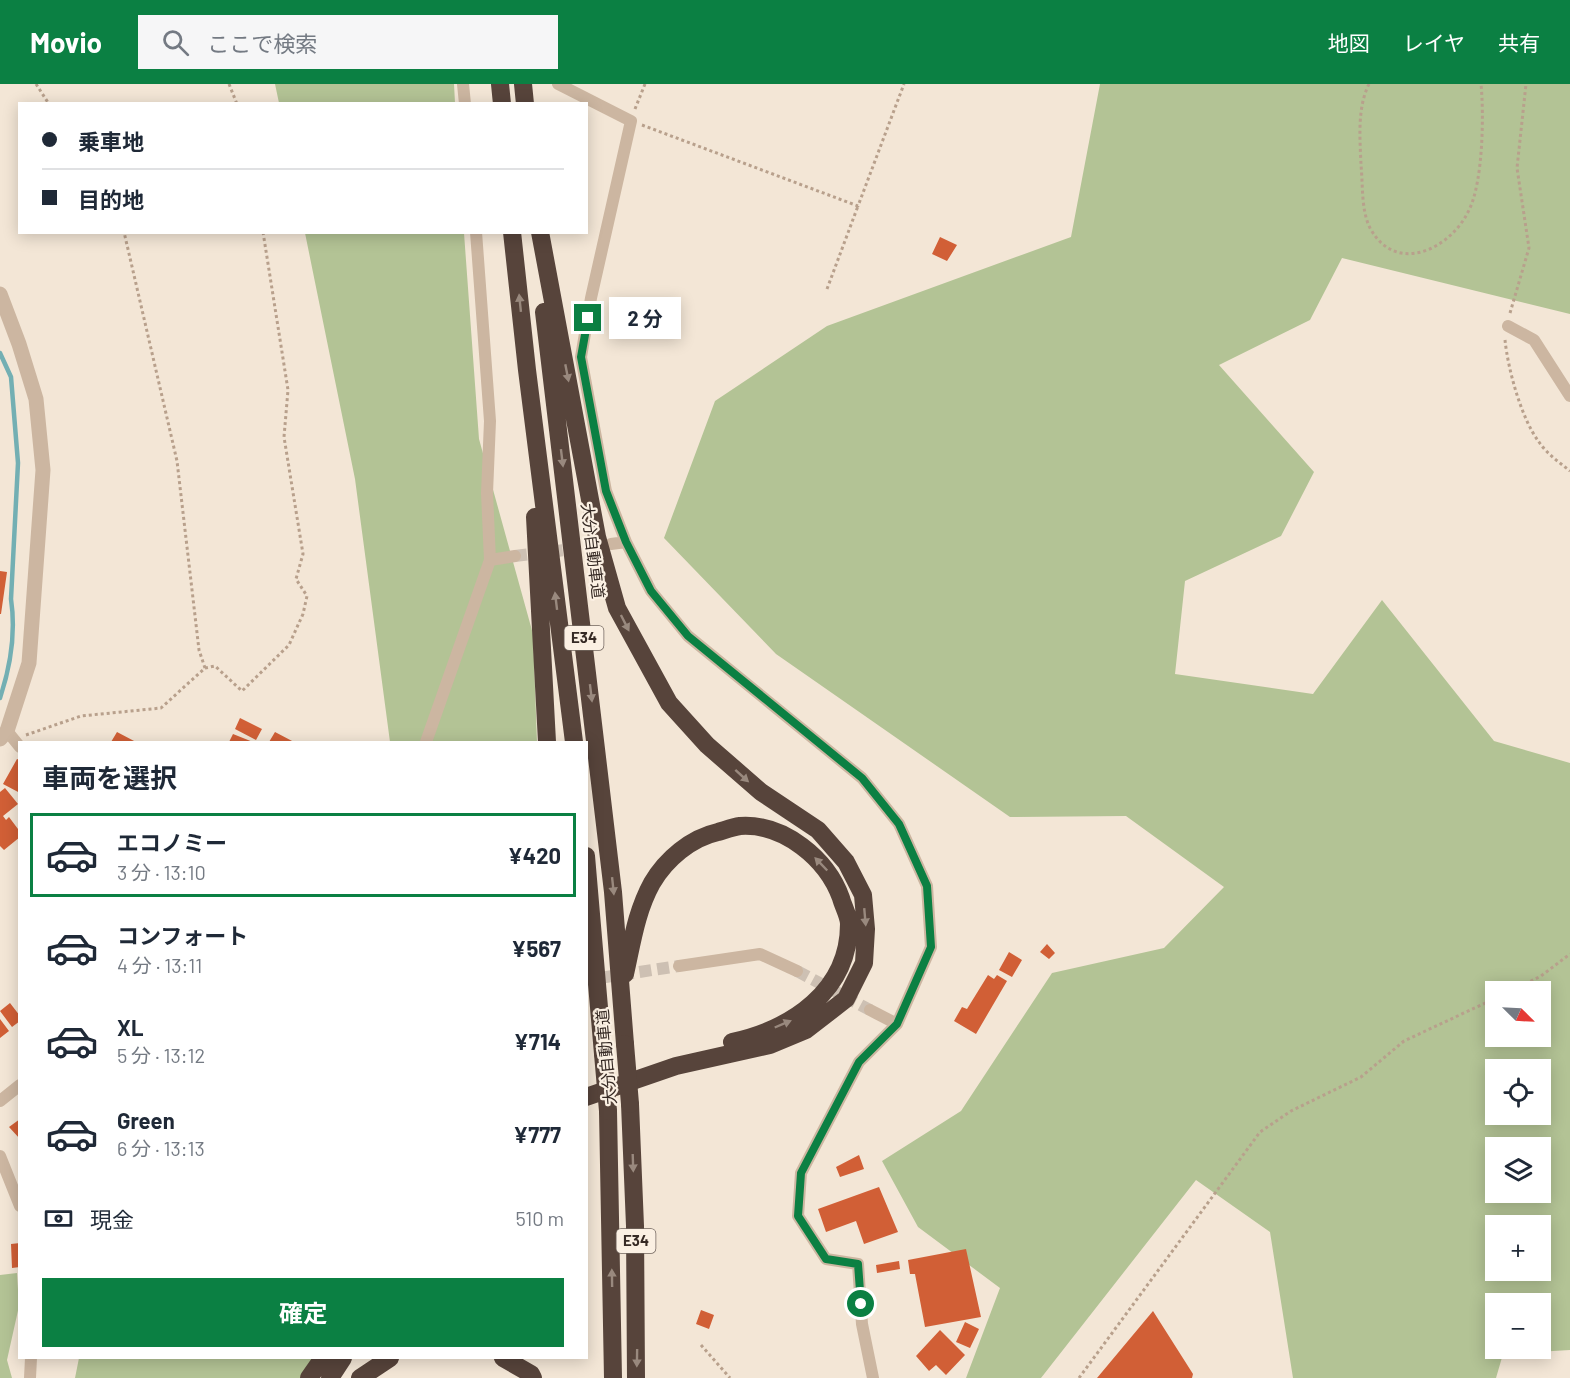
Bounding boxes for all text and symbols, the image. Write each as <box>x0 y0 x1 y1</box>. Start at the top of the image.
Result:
search box <box>138 15 558 69</box>
text: Movio <box>30 25 102 59</box>
icon: search <box>159 26 192 59</box>
text: ここで検索 <box>207 30 317 56</box>
text: 地図 <box>1328 30 1370 55</box>
text: レイヤ <box>1403 30 1465 55</box>
text: 共有 <box>1498 30 1540 55</box>
text: 乗車地 <box>78 128 144 154</box>
text: 目的地 <box>78 186 144 212</box>
one-way arrow <box>515 294 525 313</box>
callout: 2 分 <box>609 297 681 339</box>
route end <box>574 304 601 331</box>
text: 2 分 <box>627 306 663 330</box>
one-way arrow <box>563 363 572 382</box>
one-way arrow <box>557 448 566 467</box>
street label: 大分自動車道 <box>578 502 609 600</box>
one-way arrow <box>551 592 561 611</box>
one-way arrow <box>620 615 629 632</box>
road number: E34 <box>564 626 604 650</box>
one-way arrow <box>586 683 595 702</box>
text: 車両を選択 <box>42 761 177 793</box>
one-way arrow <box>734 769 749 782</box>
icon: car <box>45 828 99 882</box>
text: エコノミー <box>117 829 227 855</box>
text: ¥420 <box>508 842 561 868</box>
one-way arrow <box>814 857 828 872</box>
text: 3 分 · 13:10 <box>117 860 206 884</box>
one-way arrow <box>608 877 618 896</box>
one-way arrow <box>860 907 870 926</box>
icon: car <box>45 921 99 975</box>
text: コンフォート <box>117 922 248 948</box>
text: ¥567 <box>511 935 561 961</box>
text: 4 分 · 13:11 <box>117 953 202 977</box>
north arrow <box>1485 981 1551 1047</box>
map controls <box>1485 981 1551 1359</box>
street label: 大分自動車道 <box>592 1008 619 1106</box>
icon: car <box>45 1014 99 1068</box>
text: XL <box>117 1014 143 1040</box>
one-way arrow <box>774 1019 792 1029</box>
text: ¥714 <box>514 1028 561 1054</box>
text: 5 分 · 13:12 <box>117 1043 205 1067</box>
button: locate <box>1485 1059 1551 1125</box>
icon: car <box>45 1107 99 1161</box>
text: Green <box>117 1107 175 1133</box>
text: ¥777 <box>513 1121 561 1147</box>
text: 6 分 · 13:13 <box>117 1136 205 1160</box>
button: layers <box>1485 1137 1551 1203</box>
one-way arrow <box>628 1153 637 1172</box>
icon: cash <box>42 1202 75 1235</box>
text: 現金 <box>90 1206 134 1232</box>
text: 510 m <box>515 1206 564 1230</box>
button: + <box>1485 1215 1551 1281</box>
road number: E34 <box>616 1229 656 1253</box>
one-way arrow <box>607 1268 617 1287</box>
button: 確定 <box>42 1278 564 1347</box>
route start <box>847 1290 874 1317</box>
button: − <box>1485 1293 1551 1359</box>
one-way arrow <box>632 1348 642 1367</box>

